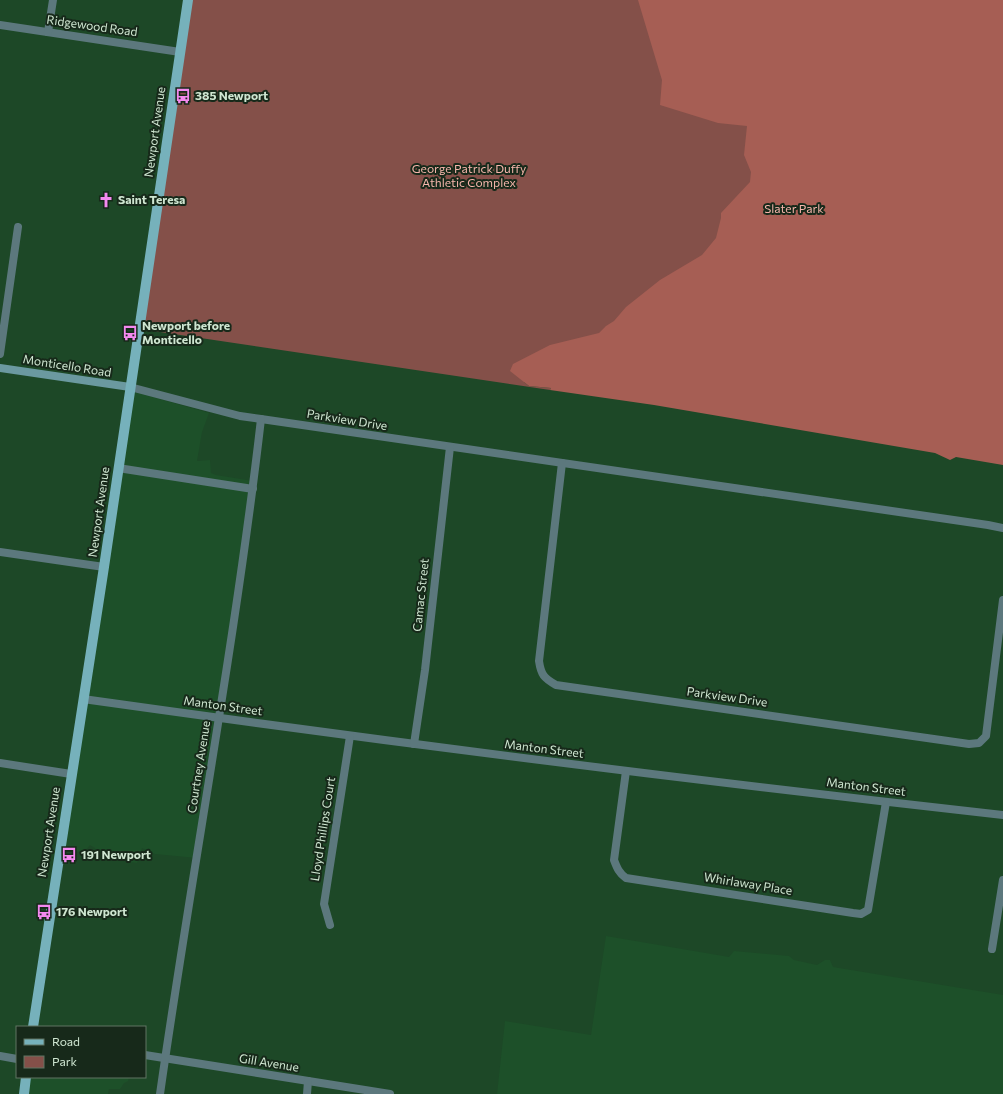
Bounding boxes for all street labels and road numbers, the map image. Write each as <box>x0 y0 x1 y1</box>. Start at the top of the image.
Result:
street label: Ridgewood Road <box>46 12 139 38</box>
street label: Newport Avenue <box>141 86 167 178</box>
street label: Monticello Road <box>22 351 112 379</box>
street label: Parkview Drive <box>306 406 388 432</box>
street label: Newport Avenue <box>85 466 111 558</box>
street label: Camac Street <box>409 558 431 632</box>
street label: Parkview Drive <box>686 683 768 709</box>
street label: Manton Street <box>183 693 264 717</box>
street label: Courtney Avenue <box>184 720 212 814</box>
street label: Manton Street <box>504 736 585 760</box>
street label: Manton Street <box>826 774 907 798</box>
street label: Lloyd Phillips Court <box>307 776 337 882</box>
street label: Newport Avenue <box>34 786 62 878</box>
street label: Whirlaway Place <box>703 869 793 897</box>
street label: Gill Avenue <box>238 1050 300 1074</box>

